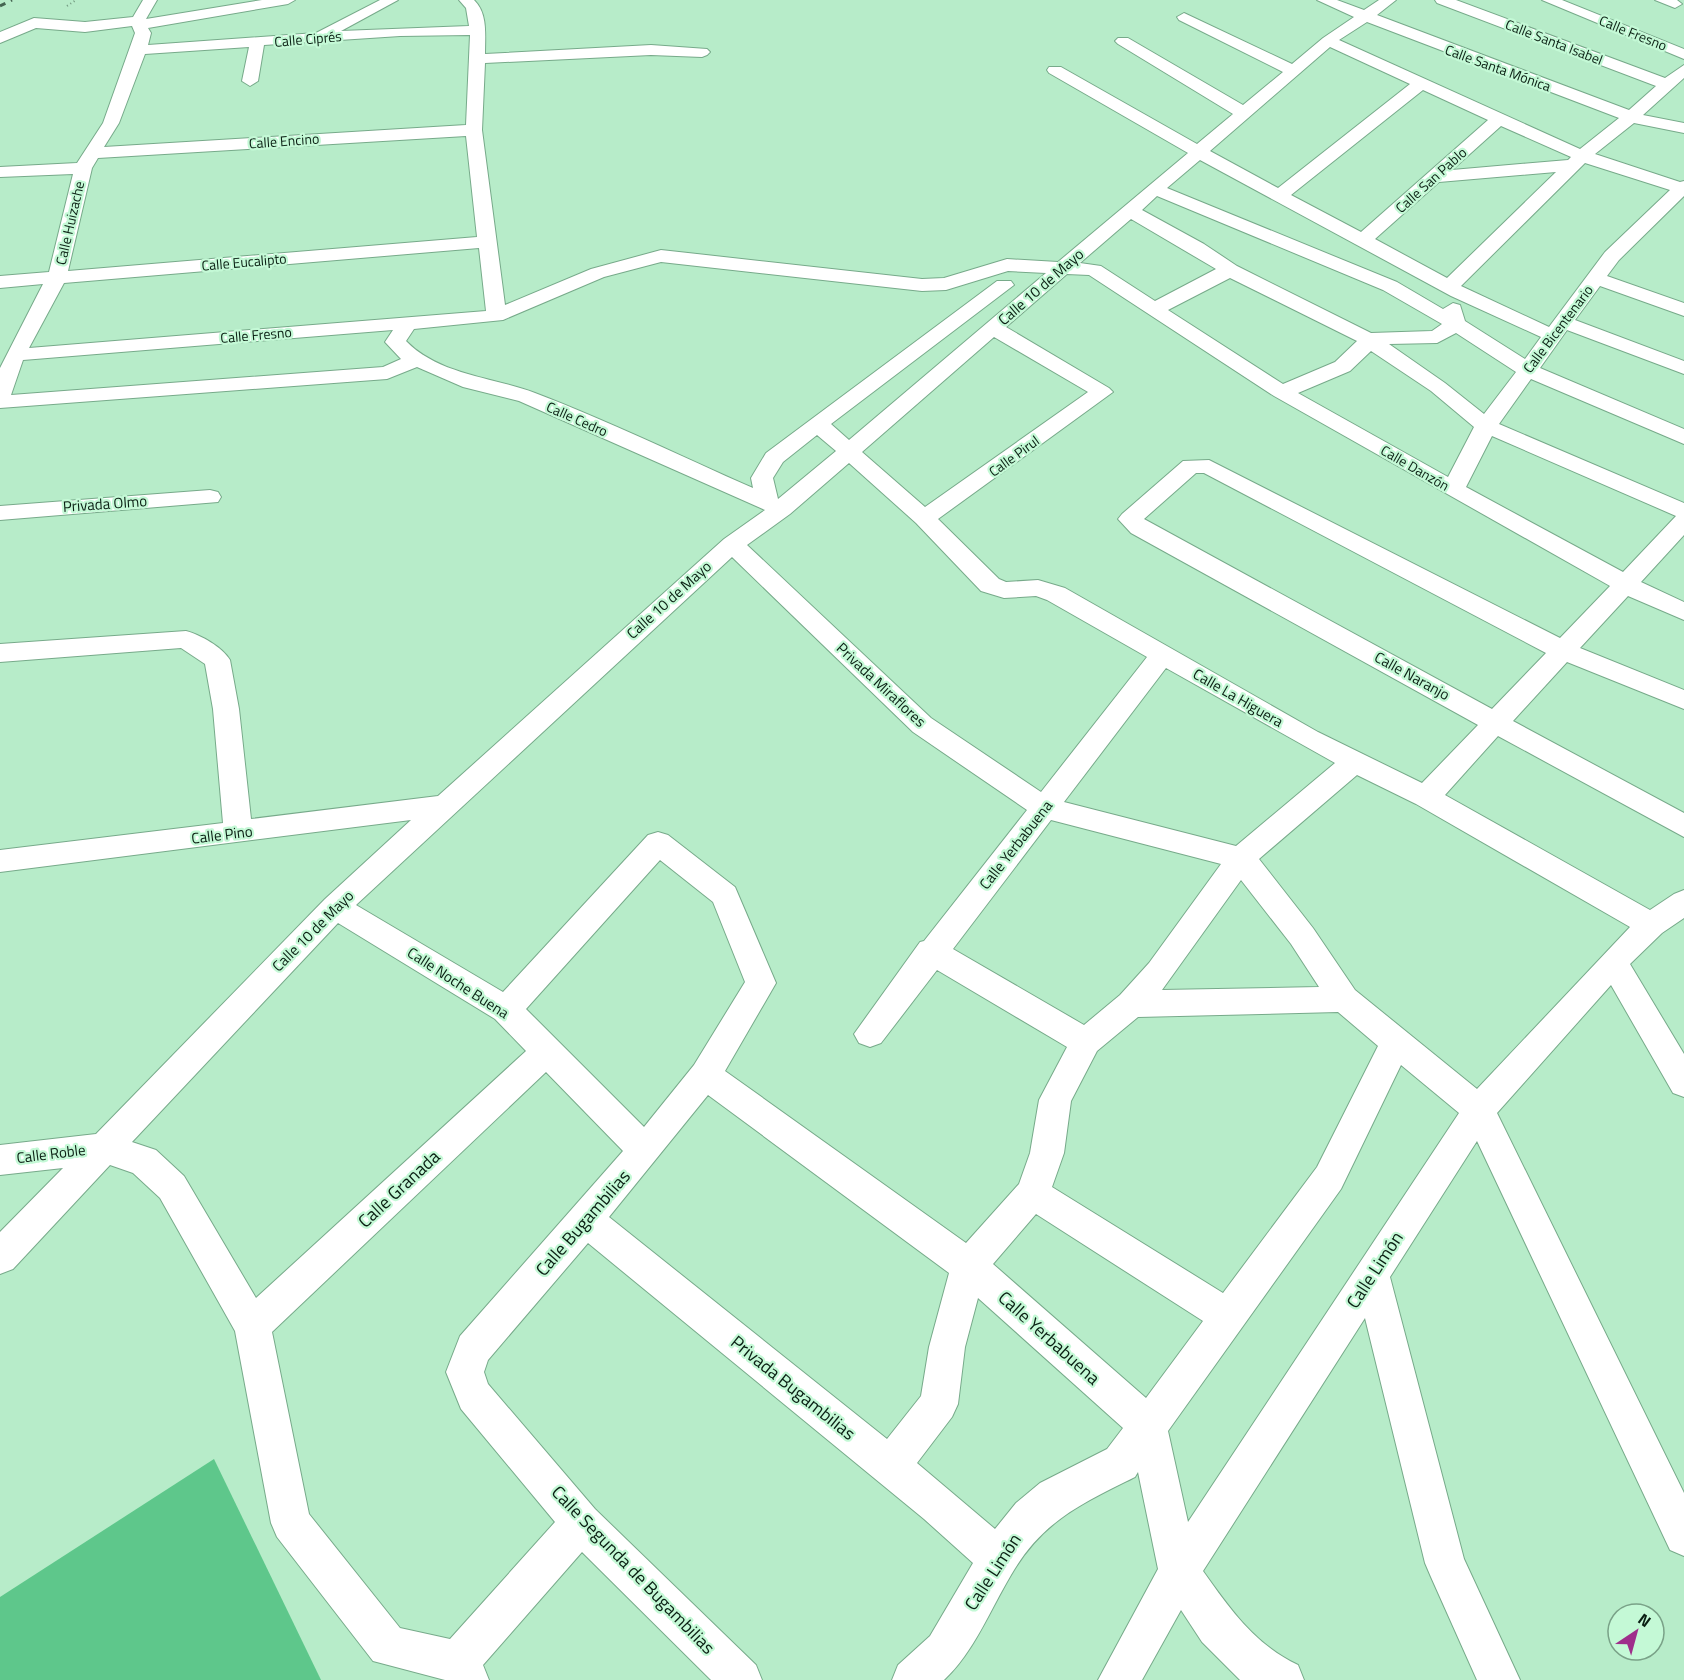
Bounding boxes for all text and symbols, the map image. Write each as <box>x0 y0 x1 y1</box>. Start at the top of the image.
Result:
street label: Calle Fresno <box>1596 9 1670 56</box>
street label: Calle Santa Isabel <box>1502 13 1606 70</box>
street label: Calle Ciprés <box>273 25 343 52</box>
street label: Calle Santa Mónica <box>1442 39 1554 96</box>
street label: Calle Encino <box>248 128 320 153</box>
street label: Calle San Pablo <box>1390 142 1471 217</box>
street label: Calle Huizache <box>50 179 89 267</box>
street label: Calle 10 de Mayo <box>993 243 1089 331</box>
street label: Calle Eucalipto <box>201 247 287 276</box>
street label: Calle Bicentenario <box>1518 280 1598 377</box>
street label: Calle Fresno <box>219 321 292 348</box>
street label: Calle Cedro <box>543 396 611 441</box>
street label: Calle Pirul <box>984 430 1043 481</box>
street label: Calle Danzón <box>1377 439 1453 496</box>
street label: Privada Olmo <box>62 489 148 518</box>
street label: Calle 10 de Mayo <box>621 555 716 644</box>
street label: Privada Miraflores <box>831 637 931 732</box>
street label: Calle Naranjo <box>1370 645 1454 706</box>
street label: Calle La Higuera <box>1189 662 1288 733</box>
street label: Calle Yerbabuena <box>973 795 1058 894</box>
street label: Calle Pino <box>190 819 254 850</box>
street label: Calle 10 de Mayo <box>267 884 359 977</box>
street label: Calle Noche Buena <box>403 941 514 1024</box>
street label: Calle Roble <box>15 1138 87 1169</box>
street label: Calle Granada <box>352 1143 446 1234</box>
street label: Calle Bugambilias <box>529 1164 636 1282</box>
street label: Calle Limón <box>1340 1226 1410 1314</box>
street label: Calle Yerbabuena <box>992 1284 1106 1391</box>
street label: Privada Bugambilias <box>725 1329 862 1446</box>
street label: Calle Segunda de Bugambilias <box>545 1479 721 1660</box>
street label: Calle Limón <box>958 1528 1028 1616</box>
north arrow <box>1606 1602 1666 1662</box>
text: N <box>1633 1607 1656 1633</box>

